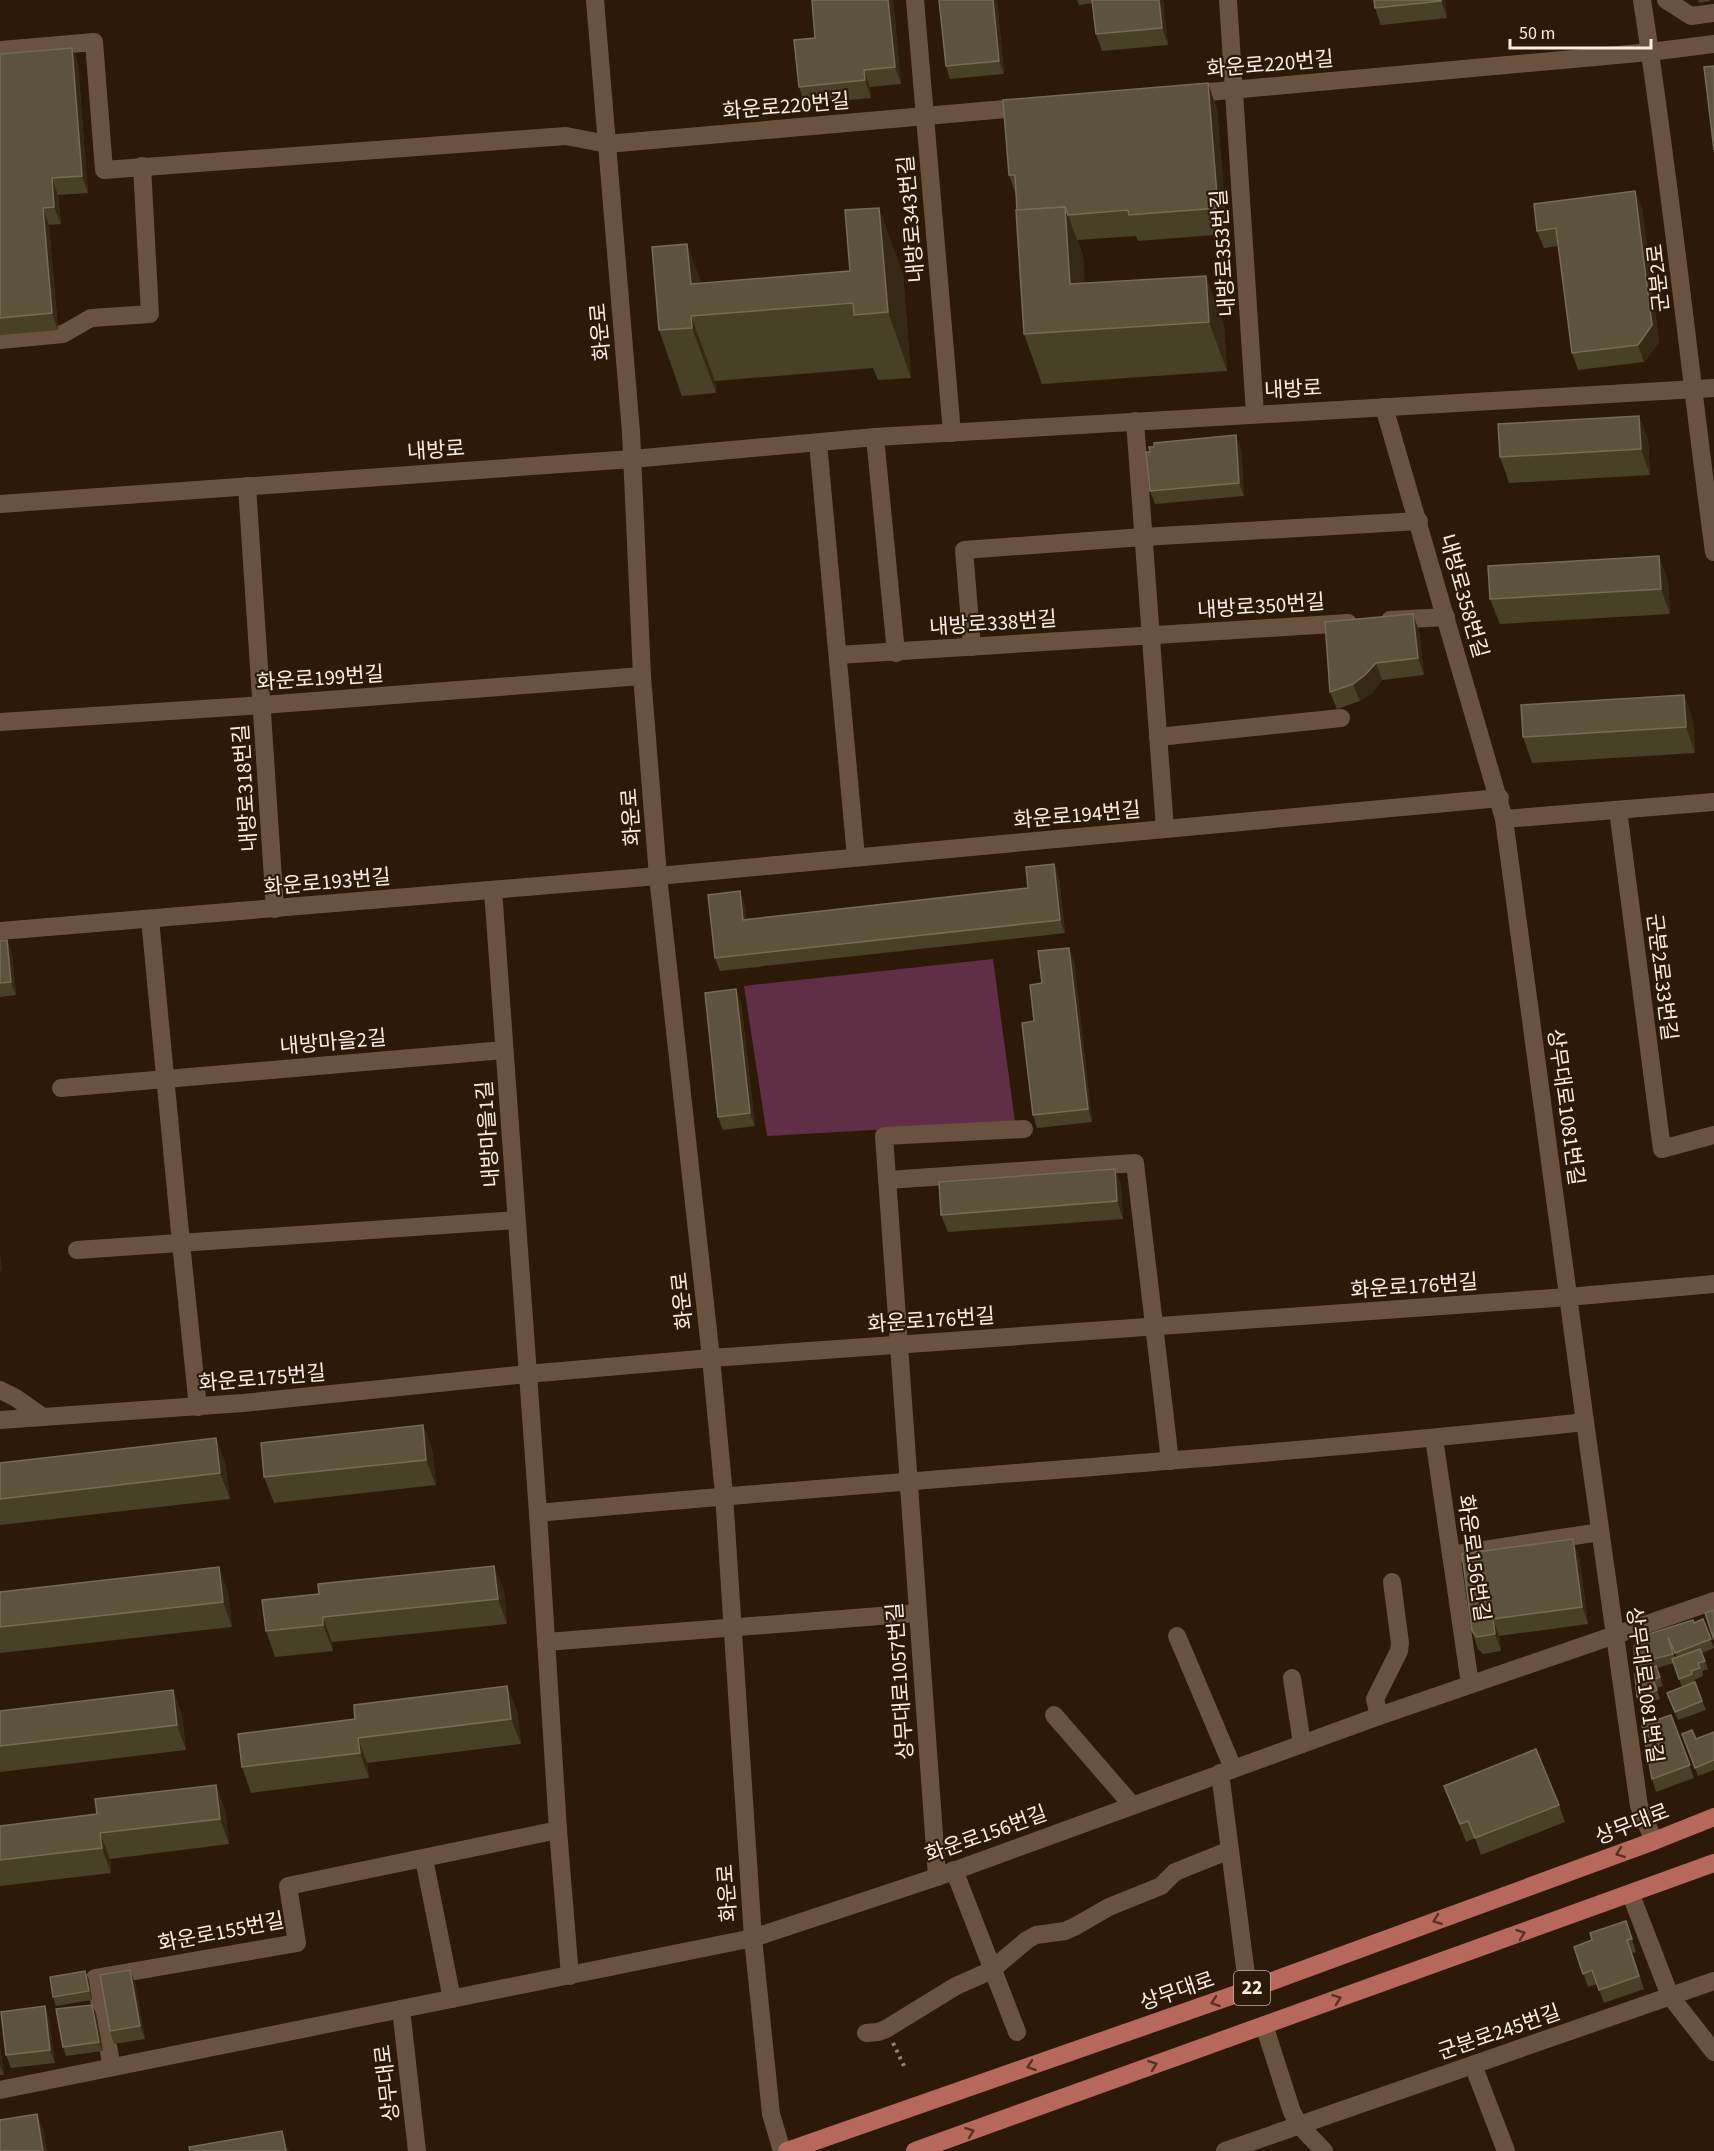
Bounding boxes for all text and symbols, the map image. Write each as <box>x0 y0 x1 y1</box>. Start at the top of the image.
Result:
scale bar <box>1510 12 1651 50</box>
text: 50 m <box>1519 21 1555 46</box>
street label: 화운로220번길 <box>1205 43 1335 85</box>
street label: 화운로220번길 <box>721 85 851 127</box>
street label: 내방로343번길 <box>890 154 932 284</box>
street label: 내방로353번길 <box>1204 188 1242 318</box>
street label: 군분2로 <box>1640 242 1676 314</box>
street label: 화운로 <box>583 302 617 362</box>
street label: 내방로 <box>1263 373 1323 405</box>
street label: 내방로 <box>406 433 466 467</box>
street label: 내방로358번길 <box>1432 530 1496 662</box>
street label: 내방로350번길 <box>1196 587 1326 625</box>
street label: 내방로338번길 <box>928 604 1058 642</box>
street label: 화운로199번길 <box>255 659 385 697</box>
street label: 내방로318번길 <box>226 723 264 853</box>
street label: 화운로 <box>614 787 648 847</box>
street label: 화운로194번길 <box>1012 794 1142 836</box>
street label: 화운로193번길 <box>262 861 392 903</box>
street label: 군분2로33번길 <box>1639 912 1685 1042</box>
street label: 내방마을2길 <box>278 1022 388 1062</box>
street label: 상무대로1081번길 <box>1540 1027 1592 1187</box>
street label: 내방마을1길 <box>469 1080 507 1188</box>
street label: 화운로176번길 <box>1349 1267 1479 1305</box>
street label: 화운로 <box>664 1271 700 1331</box>
street label: 화운로176번길 <box>866 1301 996 1339</box>
street label: 화운로175번길 <box>197 1357 327 1399</box>
street label: 화운로156번길 <box>1450 1493 1498 1623</box>
street label: 상무대로1057번길 <box>880 1601 920 1761</box>
street label: 상무대로1081번길 <box>1619 1605 1671 1765</box>
street label: 상무대로 <box>1591 1796 1673 1852</box>
street label: 화운로156번길 <box>921 1798 1051 1870</box>
one-way arrow <box>1616 1846 1626 1859</box>
street label: 화운로 <box>710 1863 744 1923</box>
street label: 화운로155번길 <box>155 1905 287 1959</box>
one-way arrow <box>1433 1913 1443 1926</box>
one-way arrow <box>1515 1928 1525 1941</box>
street label: 상무대로 <box>1136 1964 1218 2018</box>
road number: 22 <box>1234 1971 1270 2005</box>
one-way arrow <box>1210 1994 1221 2007</box>
one-way arrow <box>1331 1994 1342 2007</box>
street label: 군분로245번길 <box>1434 1997 1564 2067</box>
street label: 상무대로 <box>367 2043 407 2123</box>
one-way arrow <box>1026 2059 1037 2072</box>
one-way arrow <box>1148 2060 1158 2073</box>
one-way arrow <box>964 2127 975 2140</box>

